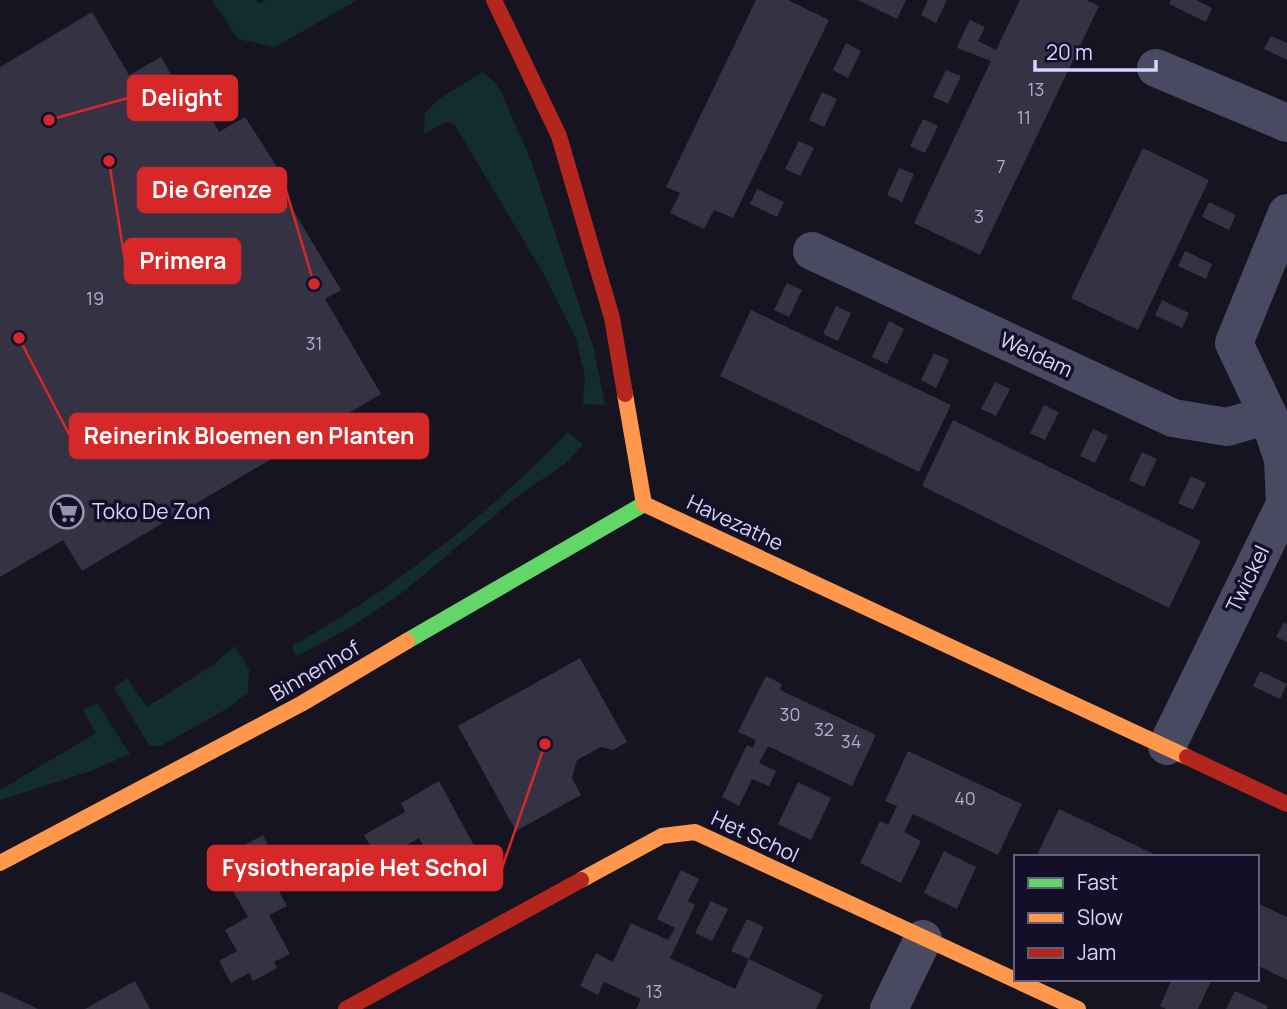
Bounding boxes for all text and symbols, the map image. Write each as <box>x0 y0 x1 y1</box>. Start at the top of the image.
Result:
scale bar <box>1035 28 1156 72</box>
text: 20 m <box>1046 38 1093 66</box>
callout: Delight <box>128 76 237 120</box>
house number: 13 <box>1028 77 1044 101</box>
text: Delight <box>141 81 223 113</box>
house number: 11 <box>1017 105 1031 129</box>
house number: 7 <box>996 154 1006 178</box>
callout: Die Grenze <box>138 168 286 212</box>
text: Die Grenze <box>152 173 272 205</box>
house number: 3 <box>974 204 984 228</box>
callout: Primera <box>125 239 240 283</box>
text: Primera <box>140 244 226 276</box>
house number: 19 <box>86 286 104 310</box>
street label: Weldam <box>995 325 1077 383</box>
house number: 31 <box>306 331 322 355</box>
callout: Reinerink Bloemen en Planten <box>70 414 428 458</box>
text: Reinerink Bloemen en Planten <box>84 419 414 451</box>
street label: Havezathe <box>683 488 788 557</box>
supermarket icon: Toko De Zon <box>48 493 86 531</box>
place label: Toko De Zon <box>92 497 210 525</box>
street label: Twickel <box>1219 540 1275 617</box>
street label: Binnenhof <box>264 633 365 707</box>
house number: 30 <box>780 702 800 726</box>
house number: 32 <box>814 717 834 741</box>
house number: 34 <box>841 729 861 753</box>
house number: 40 <box>954 786 976 810</box>
street label: Het Schol <box>707 804 804 869</box>
callout: Fysiotherapie Het Schol <box>208 846 502 890</box>
text: Fysiotherapie Het Schol <box>222 851 488 883</box>
legend <box>1014 855 1259 981</box>
text: Fast <box>1077 868 1118 896</box>
text: Slow <box>1077 903 1123 931</box>
text: Jam <box>1077 938 1116 966</box>
house number: 13 <box>646 979 662 1003</box>

